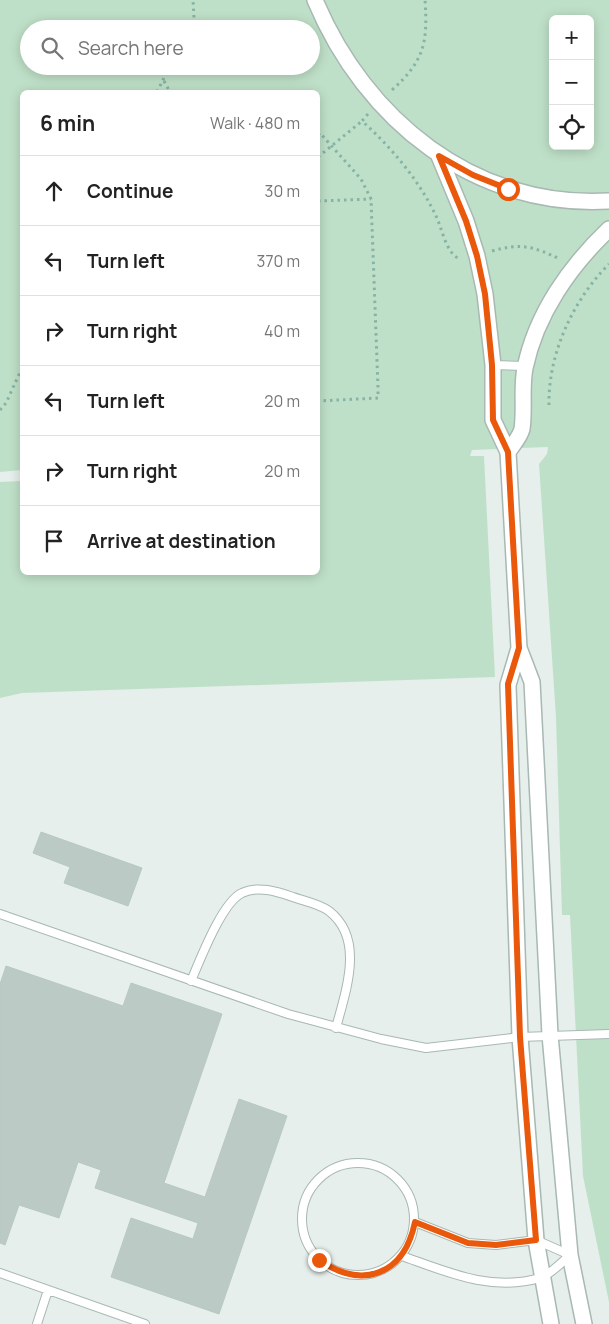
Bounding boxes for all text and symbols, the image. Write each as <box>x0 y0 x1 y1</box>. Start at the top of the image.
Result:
map controls <box>549 15 594 150</box>
button: + <box>549 15 594 60</box>
search box <box>20 20 320 75</box>
icon: search <box>38 34 66 62</box>
text: Search here <box>78 35 184 61</box>
button: − <box>549 60 594 105</box>
button: locate <box>549 105 594 150</box>
text: 6 min <box>40 109 95 137</box>
text: Walk · 480 m <box>210 112 300 134</box>
icon: ahead <box>40 177 68 205</box>
text: Continue <box>87 178 173 204</box>
route start <box>497 178 520 201</box>
text: 30 m <box>265 180 300 202</box>
icon: left <box>40 247 68 275</box>
text: Turn left <box>87 248 165 274</box>
text: 370 m <box>257 250 300 272</box>
icon: right <box>40 317 68 345</box>
text: Turn right <box>87 318 177 344</box>
text: 40 m <box>264 320 300 342</box>
icon: left <box>40 387 68 415</box>
text: Turn left <box>87 388 165 414</box>
text: 20 m <box>264 390 300 412</box>
icon: right <box>40 457 68 485</box>
text: Turn right <box>87 458 177 484</box>
text: 20 m <box>264 460 300 482</box>
icon: arrive <box>40 527 68 555</box>
text: Arrive at destination <box>87 528 276 554</box>
route end <box>308 1249 331 1272</box>

